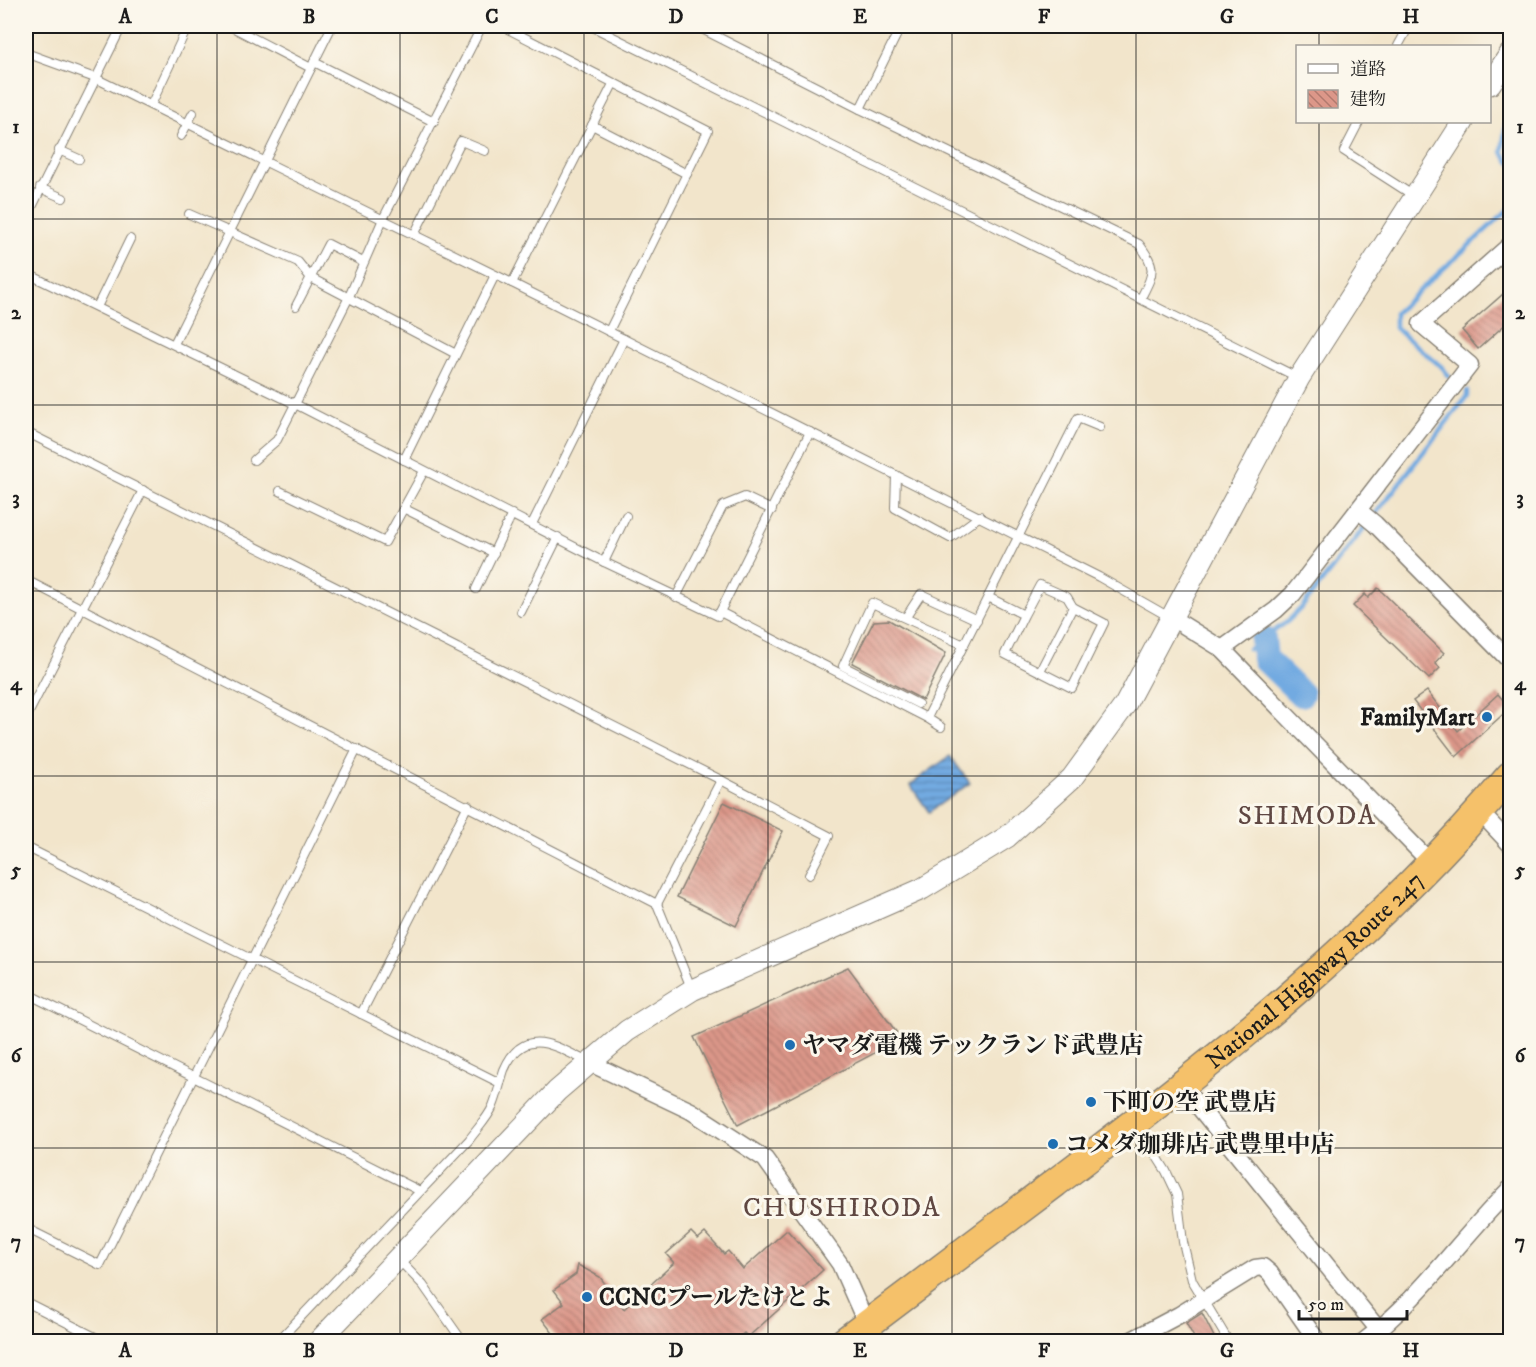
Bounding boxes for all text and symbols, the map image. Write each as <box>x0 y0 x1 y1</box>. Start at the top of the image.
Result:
text: A <box>118 5 133 30</box>
text: B <box>303 5 315 30</box>
text: C <box>485 5 499 30</box>
text: D <box>669 5 684 30</box>
text: E <box>853 5 867 30</box>
text: F <box>1038 5 1051 30</box>
text: G <box>1220 5 1234 30</box>
text: H <box>1403 5 1420 30</box>
legend <box>1296 45 1491 123</box>
text: 道路 <box>1350 59 1386 81</box>
text: 建物 <box>1350 89 1386 111</box>
text: 1 <box>12 115 20 140</box>
text: 1 <box>1516 115 1524 140</box>
text: 2 <box>11 301 22 326</box>
text: 2 <box>1515 301 1526 326</box>
text: 3 <box>12 486 20 511</box>
text: 3 <box>1516 486 1524 511</box>
text: 4 <box>10 672 23 697</box>
text: 4 <box>1514 672 1527 697</box>
place label: FamilyMart <box>1360 703 1475 733</box>
marker: FamilyMart <box>1480 710 1494 724</box>
district label: SHIMODA <box>1238 799 1376 833</box>
text: 5 <box>10 858 21 883</box>
text: 5 <box>1514 858 1525 883</box>
street label: National Highway Route 247 <box>1200 866 1430 1076</box>
place label: ヤマダ電機 テックランド武豊店 <box>802 1031 1143 1061</box>
marker: ヤマダ電機 テックランド武豊店 <box>783 1038 797 1052</box>
text: 6 <box>11 1044 23 1069</box>
text: 6 <box>1515 1044 1527 1069</box>
place label: 下町の空 武豊店 <box>1103 1088 1276 1118</box>
marker: 下町の空 武豊店 <box>1084 1095 1098 1109</box>
place label: コメダ珈琲店 武豊里中店 <box>1065 1130 1334 1160</box>
marker: コメダ珈琲店 武豊里中店 <box>1046 1137 1060 1151</box>
district label: CHUSHIRODA <box>743 1191 941 1225</box>
text: 7 <box>11 1230 21 1255</box>
text: 7 <box>1515 1230 1525 1255</box>
place label: CCNCプールたけとよ <box>599 1283 833 1313</box>
scale bar <box>1299 1283 1407 1321</box>
marker: CCNCプールたけとよ <box>580 1290 594 1304</box>
text: 50 m <box>1308 1294 1344 1316</box>
text: A <box>118 1339 133 1364</box>
text: B <box>303 1339 315 1364</box>
text: C <box>485 1339 499 1364</box>
text: D <box>669 1339 684 1364</box>
text: E <box>853 1339 867 1364</box>
text: F <box>1038 1339 1051 1364</box>
text: G <box>1220 1339 1234 1364</box>
text: H <box>1403 1339 1420 1364</box>

